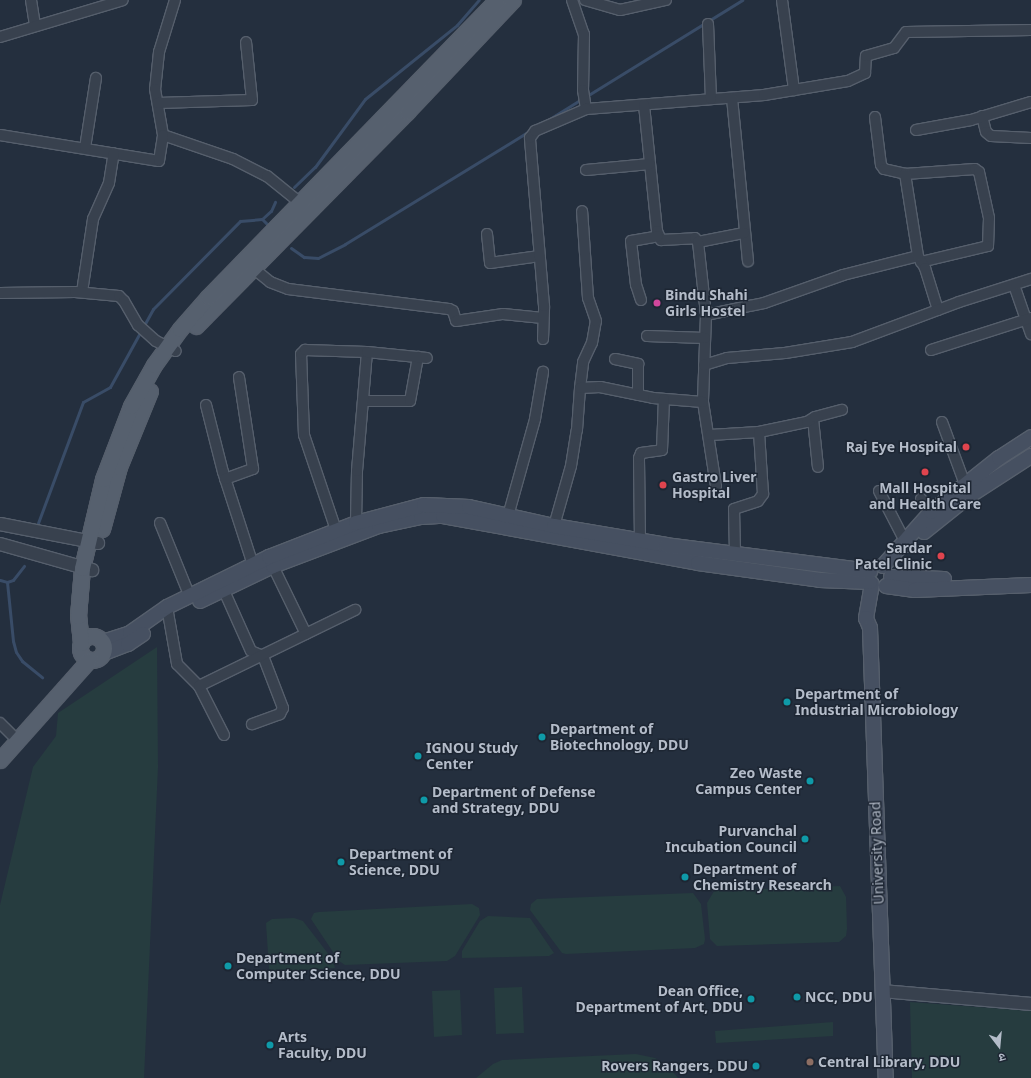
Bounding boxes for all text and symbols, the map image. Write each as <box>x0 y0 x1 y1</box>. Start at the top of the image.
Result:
place label: Bindu Shahi Girls Hostel <box>665 287 748 320</box>
marker: Bindu Shahi Girls Hostel <box>652 298 662 308</box>
place label: Raj Eye Hospital <box>846 439 957 455</box>
marker: Raj Eye Hospital <box>960 441 972 453</box>
marker: Mall Hospital and Health Care <box>919 466 931 478</box>
place label: Gastro Liver Hospital <box>672 469 757 502</box>
marker: Gastro Liver Hospital <box>657 479 669 491</box>
place label: Mall Hospital and Health Care <box>869 480 981 512</box>
place label: Sardar Patel Clinic <box>855 540 932 572</box>
marker: Sardar Patel Clinic <box>935 550 947 562</box>
place label: Department of Industrial Microbiology <box>795 686 958 718</box>
marker: Department of Industrial Microbiology <box>782 697 792 707</box>
place label: Department of Biotechnology, DDU <box>550 721 689 754</box>
marker: Department of Biotechnology, DDU <box>537 732 547 742</box>
place label: IGNOU Study Center <box>426 740 518 772</box>
marker: IGNOU Study Center <box>413 751 423 761</box>
place label: Zeo Waste Campus Center <box>695 765 802 798</box>
marker: Zeo Waste Campus Center <box>805 776 815 786</box>
place label: Department of Defense and Strategy, DDU <box>432 784 596 816</box>
marker: Department of Defense and Strategy, DDU <box>419 795 429 805</box>
street label: University Road <box>867 801 887 905</box>
place label: Purvanchal Incubation Council <box>666 823 797 856</box>
marker: Purvanchal Incubation Council <box>800 834 810 844</box>
place label: Department of Science, DDU <box>349 846 452 878</box>
marker: Department of Science, DDU <box>336 857 346 867</box>
place label: Department of Chemistry Research <box>693 861 832 894</box>
marker: Department of Chemistry Research <box>680 872 690 882</box>
place label: Department of Computer Science, DDU <box>236 950 401 982</box>
marker: Department of Computer Science, DDU <box>223 961 233 971</box>
place label: Dean Office, Department of Art, DDU <box>575 983 743 1016</box>
place label: NCC, DDU <box>805 989 873 1005</box>
marker: NCC, DDU <box>792 992 802 1002</box>
marker: Dean Office, Department of Art, DDU <box>746 994 756 1004</box>
north arrow <box>979 1026 1019 1066</box>
place label: Arts Faculty, DDU <box>278 1029 367 1062</box>
marker: Arts Faculty, DDU <box>265 1040 275 1050</box>
text: उ <box>997 1050 1008 1066</box>
place label: Central Library, DDU <box>818 1054 960 1070</box>
marker: Central Library, DDU <box>805 1057 815 1067</box>
place label: Rovers Rangers, DDU <box>601 1058 748 1074</box>
marker: Rovers Rangers, DDU <box>751 1061 761 1071</box>

